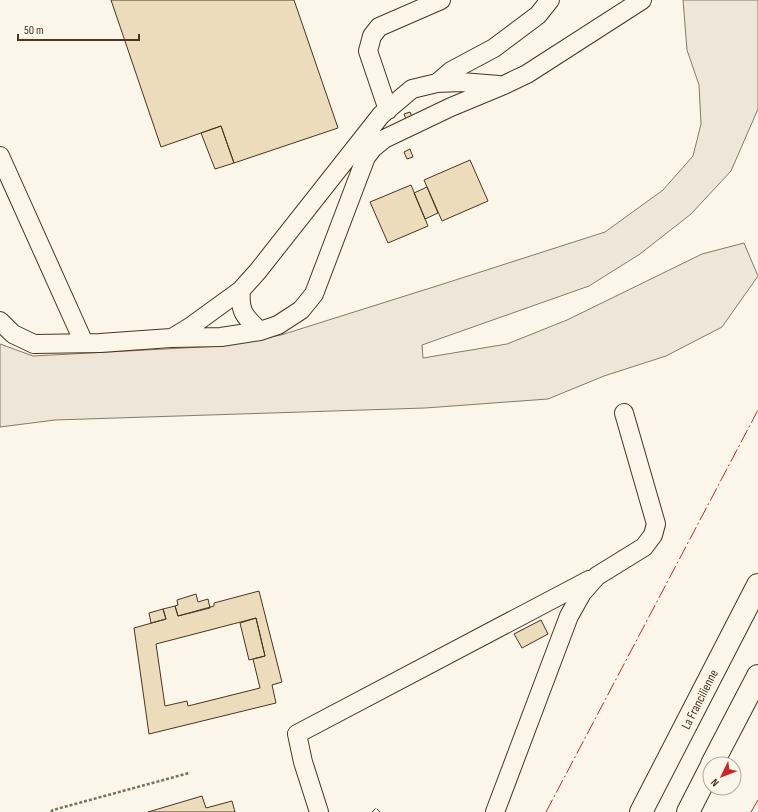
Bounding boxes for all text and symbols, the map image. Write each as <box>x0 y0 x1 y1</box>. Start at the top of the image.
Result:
scale bar <box>18 16 139 42</box>
text: 50 m <box>24 23 44 38</box>
street label: La Francilienne <box>678 667 722 732</box>
north arrow <box>702 756 742 796</box>
text: N <box>708 776 722 789</box>

